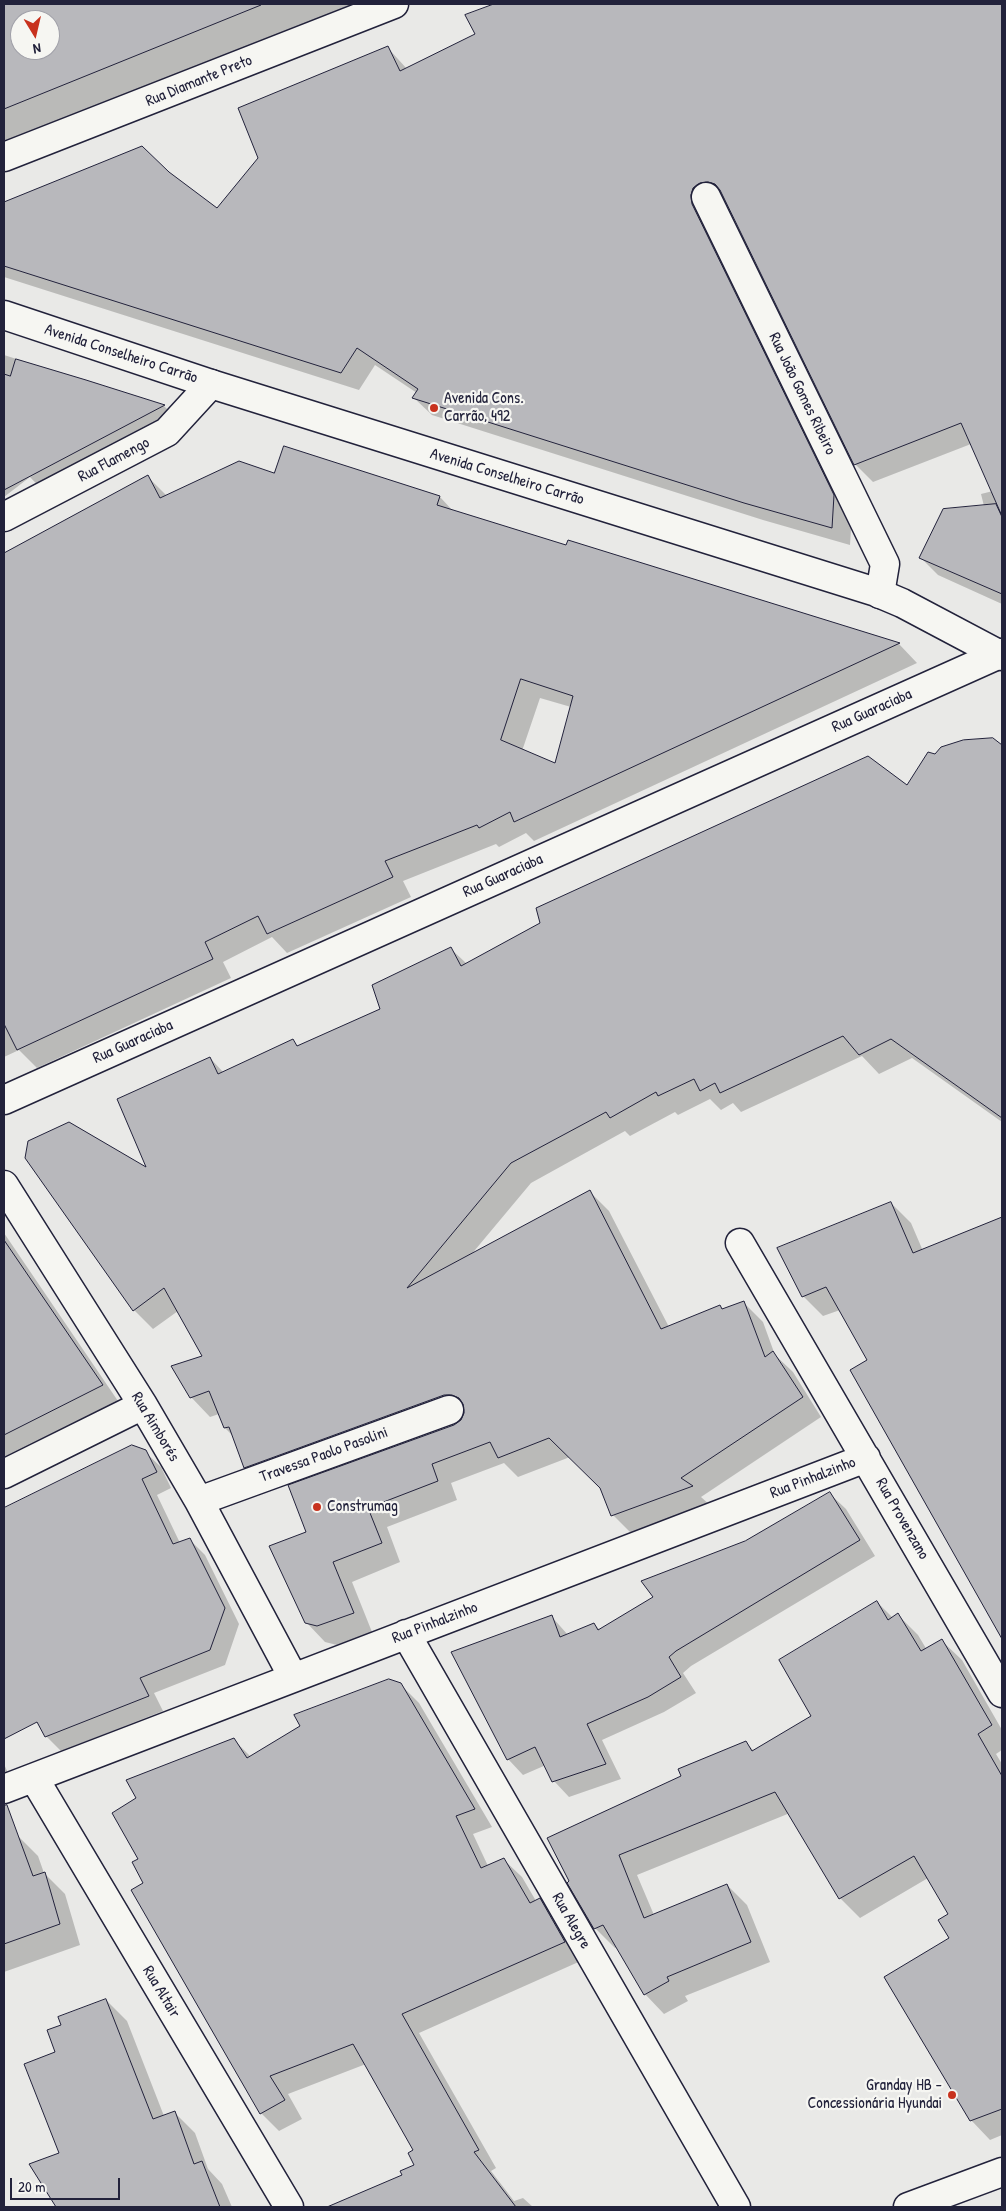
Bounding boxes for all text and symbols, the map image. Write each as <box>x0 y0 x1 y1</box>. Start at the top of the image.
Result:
north arrow <box>10 10 60 60</box>
text: N <box>32 39 42 59</box>
street label: Rua Diamante Preto <box>143 51 255 111</box>
street label: Avenida Conselheiro Carrão <box>42 320 200 388</box>
street label: Rua João Gomes Ribeiro <box>764 330 840 458</box>
place label: Avenida Cons. Carrão, 492 <box>444 389 524 427</box>
marker: Avenida Cons. Carrão, 492 <box>428 402 440 414</box>
street label: Rua Flamengo <box>75 433 153 487</box>
street label: Avenida Conselheiro Carrão <box>428 444 586 510</box>
street label: Rua Guaraciaba <box>829 685 915 737</box>
street label: Rua Guaraciaba <box>460 850 546 902</box>
street label: Rua Guaraciaba <box>90 1016 176 1068</box>
street label: Rua Aimborés <box>127 1389 183 1465</box>
street label: Travessa Paolo Pasolini <box>257 1423 391 1487</box>
street label: Rua Pinhalzinho <box>767 1453 859 1503</box>
street label: Rua Provenzano <box>871 1475 933 1563</box>
place label: Construmag <box>327 1497 398 1517</box>
marker: Construmag <box>311 1501 323 1513</box>
street label: Rua Pinhalzinho <box>389 1598 481 1648</box>
street label: Rua Alegre <box>547 1889 595 1953</box>
street label: Rua Altair <box>138 1963 184 2021</box>
place label: Granday HB - Concessionária Hyundai <box>807 2076 942 2114</box>
marker: Granday HB - Concessionária Hyundai <box>946 2089 958 2101</box>
scale bar <box>12 2168 122 2200</box>
text: 20 m <box>18 2176 45 2197</box>

